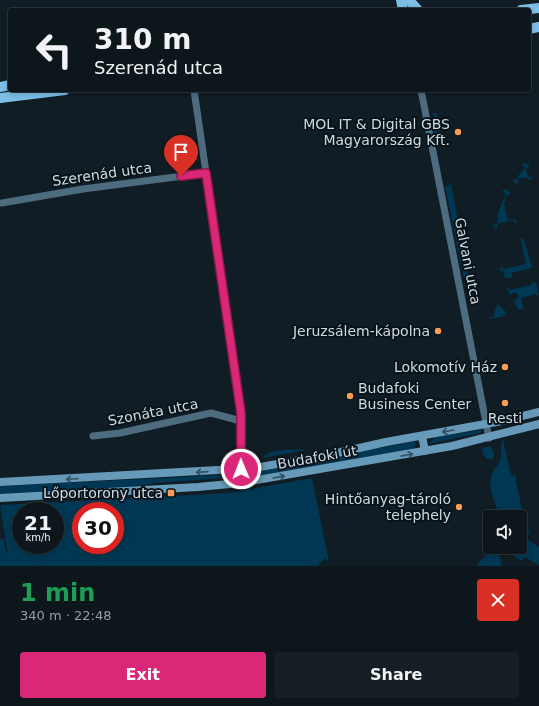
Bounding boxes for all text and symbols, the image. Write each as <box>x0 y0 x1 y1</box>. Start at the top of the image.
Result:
text: 310 m <box>94 23 191 56</box>
icon: left <box>28 24 80 76</box>
text: Szerenád utca <box>94 57 223 78</box>
place label: MOL IT & Digital GBS Magyarország Kft. <box>303 116 450 148</box>
marker: MOL IT & Digital GBS Magyarország Kft. <box>453 127 463 137</box>
pin <box>164 135 198 176</box>
icon: arrive <box>170 141 192 163</box>
street label: Szerenád utca <box>51 159 153 189</box>
street label: Galvani utca <box>452 216 484 306</box>
place label: Jeruzsálem-kápolna <box>292 323 430 339</box>
marker: Jeruzsálem-kápolna <box>433 326 443 336</box>
place label: Lokomotív Ház <box>394 359 497 375</box>
marker: Lokomotív Ház <box>500 362 510 372</box>
place label: Budafoki Business Center <box>358 380 472 412</box>
marker: Budafoki Business Center <box>345 391 355 401</box>
street label: Szonáta utca <box>107 395 199 429</box>
marker: Resti <box>500 398 510 408</box>
place label: Resti <box>488 410 522 426</box>
one-way arrow <box>442 428 455 436</box>
street label: Budafoki út <box>276 442 358 472</box>
position arrow <box>220 448 262 490</box>
one-way arrow <box>400 450 413 458</box>
one-way arrow <box>196 468 209 475</box>
one-way arrow <box>272 472 285 480</box>
one-way arrow <box>66 475 79 482</box>
place label: Lőportorony utca <box>43 485 163 501</box>
marker: Lőportorony utca <box>166 488 176 498</box>
place label: Hintőanyag-tároló telephely <box>325 491 451 523</box>
speed limit sign: 30 <box>72 502 124 554</box>
marker: Hintőanyag-tároló telephely <box>454 502 464 512</box>
map controls <box>483 510 527 554</box>
button: sound <box>483 510 527 554</box>
text: 21 <box>24 511 52 535</box>
text: km/h <box>25 532 51 543</box>
text: 1 min <box>20 579 95 607</box>
button: close <box>477 579 519 621</box>
text: 340 m · 22:48 <box>20 608 111 623</box>
button: Exit <box>20 652 266 698</box>
button: Share <box>274 652 519 698</box>

